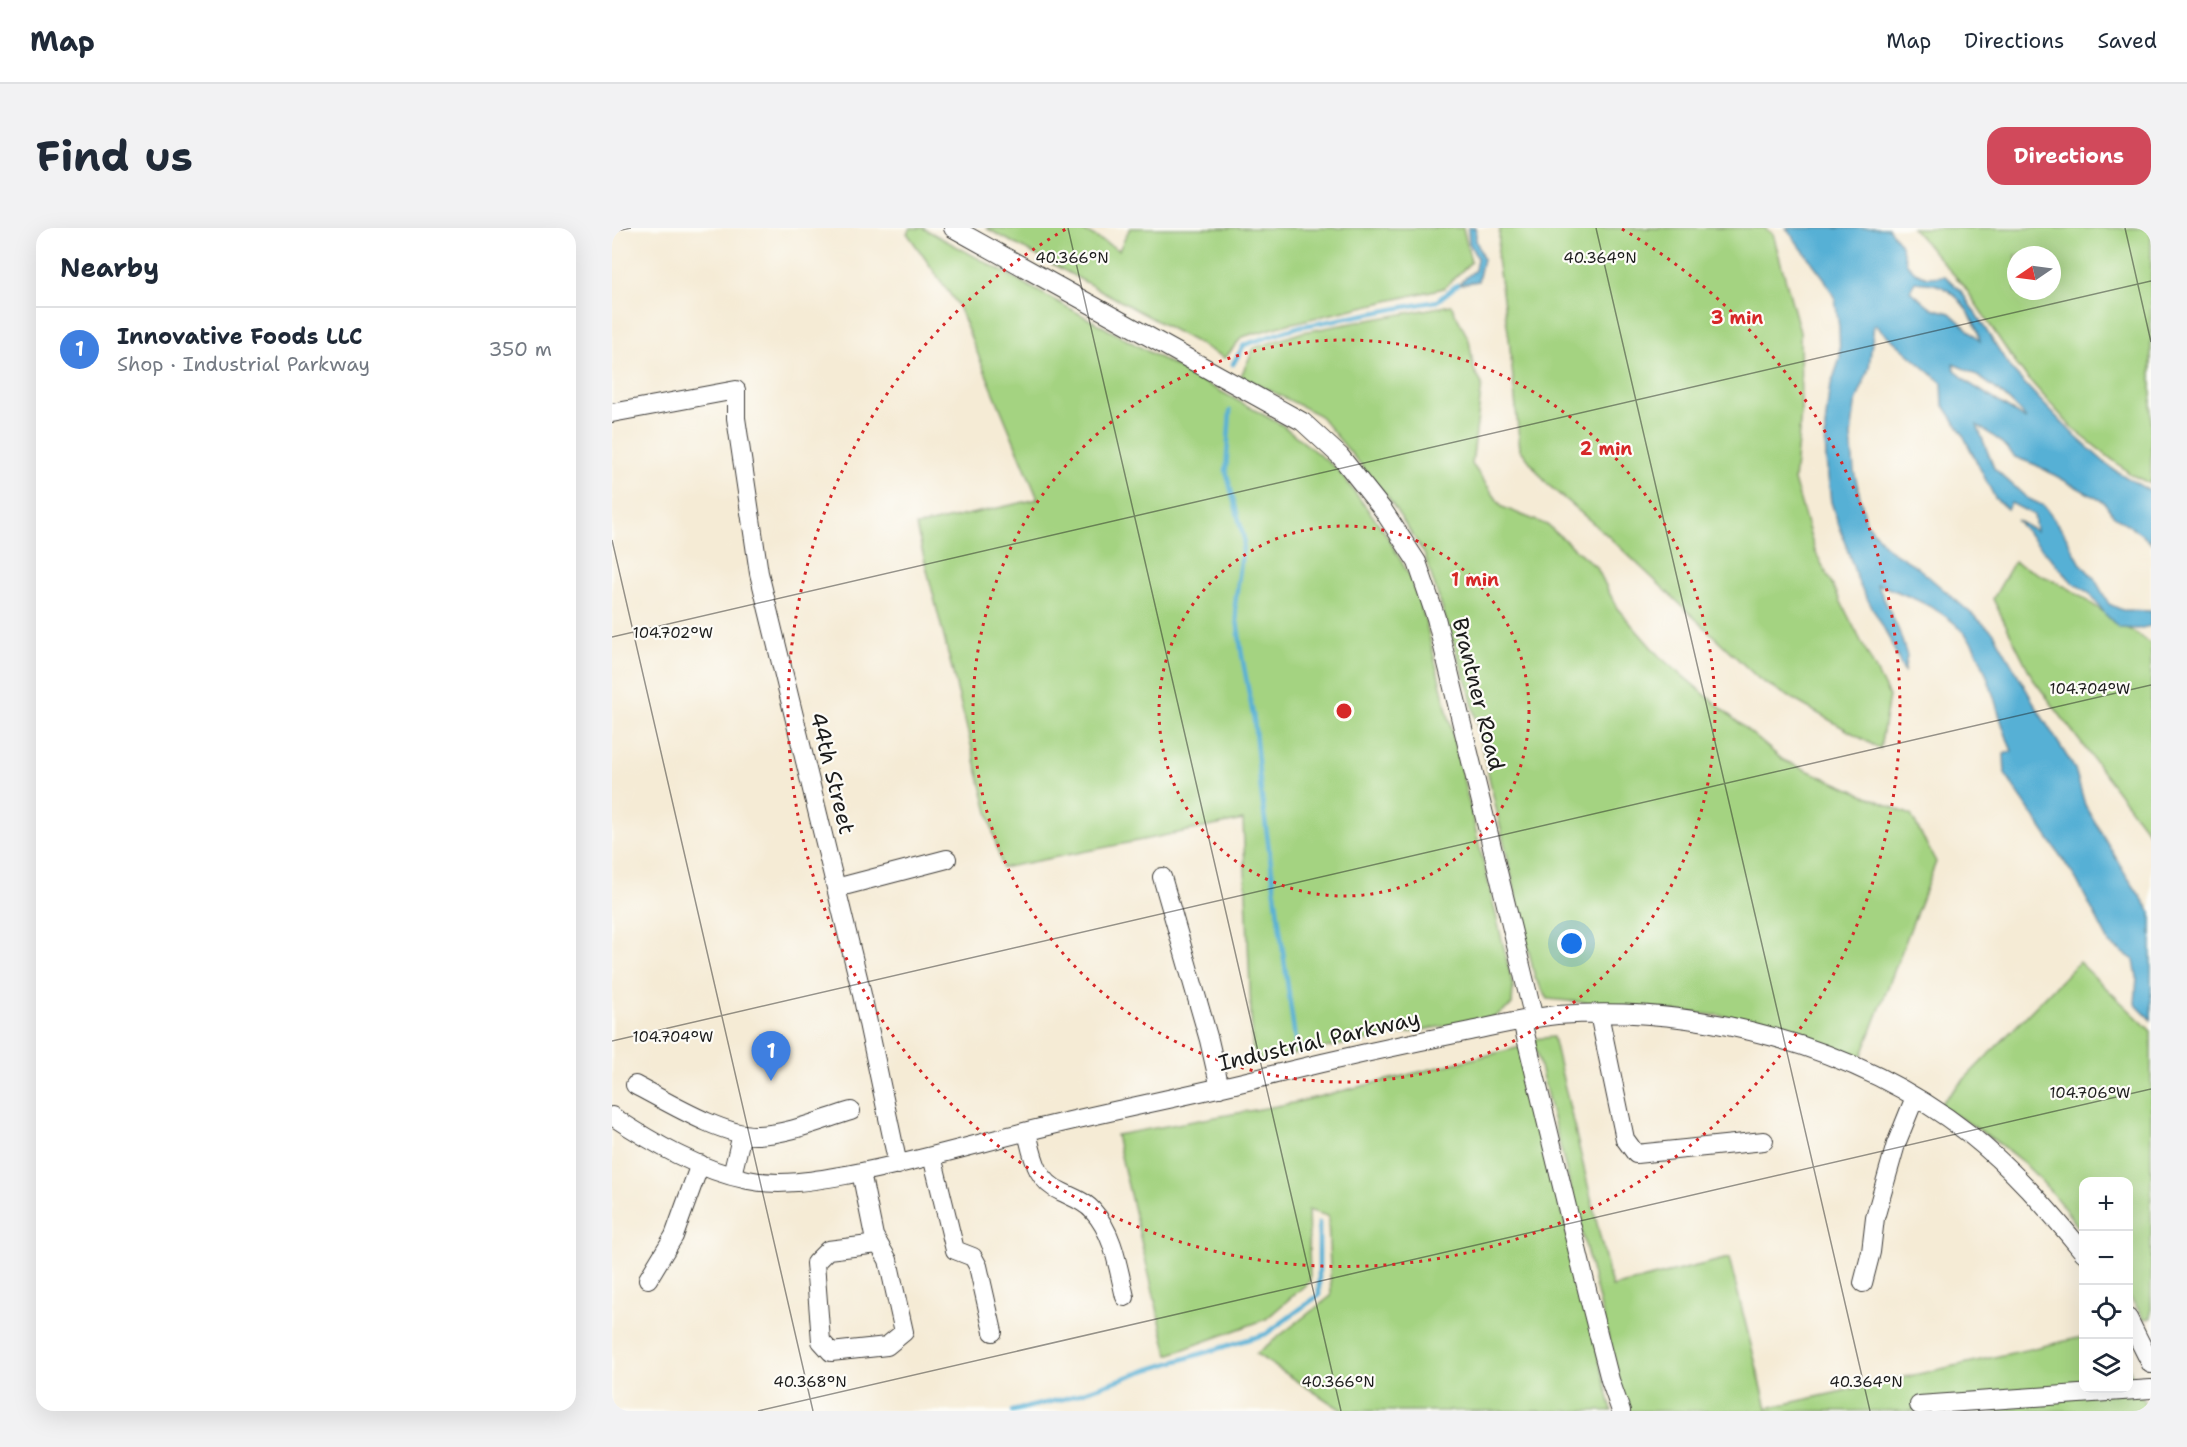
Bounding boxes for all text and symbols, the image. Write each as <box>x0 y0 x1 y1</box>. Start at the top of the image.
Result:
text: Map <box>30 22 95 60</box>
text: Map <box>1886 27 1931 55</box>
text: Directions <box>1964 27 2064 55</box>
text: Saved <box>2097 27 2157 55</box>
button: Directions <box>1987 127 2151 185</box>
text: Find us <box>36 128 193 184</box>
north arrow <box>2007 246 2061 300</box>
text: 40.366°N <box>1035 248 1109 268</box>
text: 40.364°N <box>1563 248 1637 268</box>
text: Nearby <box>60 250 159 285</box>
text: 3 min <box>1711 306 1763 330</box>
text: Innovative Foods LLC <box>117 322 363 351</box>
text: 1 <box>75 336 84 362</box>
text: 350 m <box>488 336 552 362</box>
text: Shop · Industrial Parkway <box>117 351 370 377</box>
text: 2 min <box>1580 437 1632 461</box>
text: 1 min <box>1451 568 1499 592</box>
street label: Brantner Road <box>1446 615 1512 774</box>
text: 104.702°W <box>633 623 713 643</box>
text: 104.704°W <box>2050 679 2130 699</box>
centre of rings <box>1334 701 1354 721</box>
street label: 44th Street <box>803 709 862 837</box>
your location <box>1557 929 1586 958</box>
street label: Industrial Parkway <box>1216 1003 1423 1078</box>
text: 104.704°W <box>633 1027 713 1047</box>
pin: 1 <box>752 1032 790 1081</box>
text: 104.706°W <box>2049 1083 2131 1103</box>
map controls <box>2079 1177 2133 1393</box>
button: + <box>2079 1177 2133 1231</box>
button: − <box>2079 1231 2133 1285</box>
button: locate <box>2079 1285 2133 1339</box>
button: layers <box>2079 1339 2133 1393</box>
text: 40.368°N <box>773 1372 847 1392</box>
text: 40.366°N <box>1301 1372 1375 1392</box>
text: 40.364°N <box>1829 1372 1903 1392</box>

